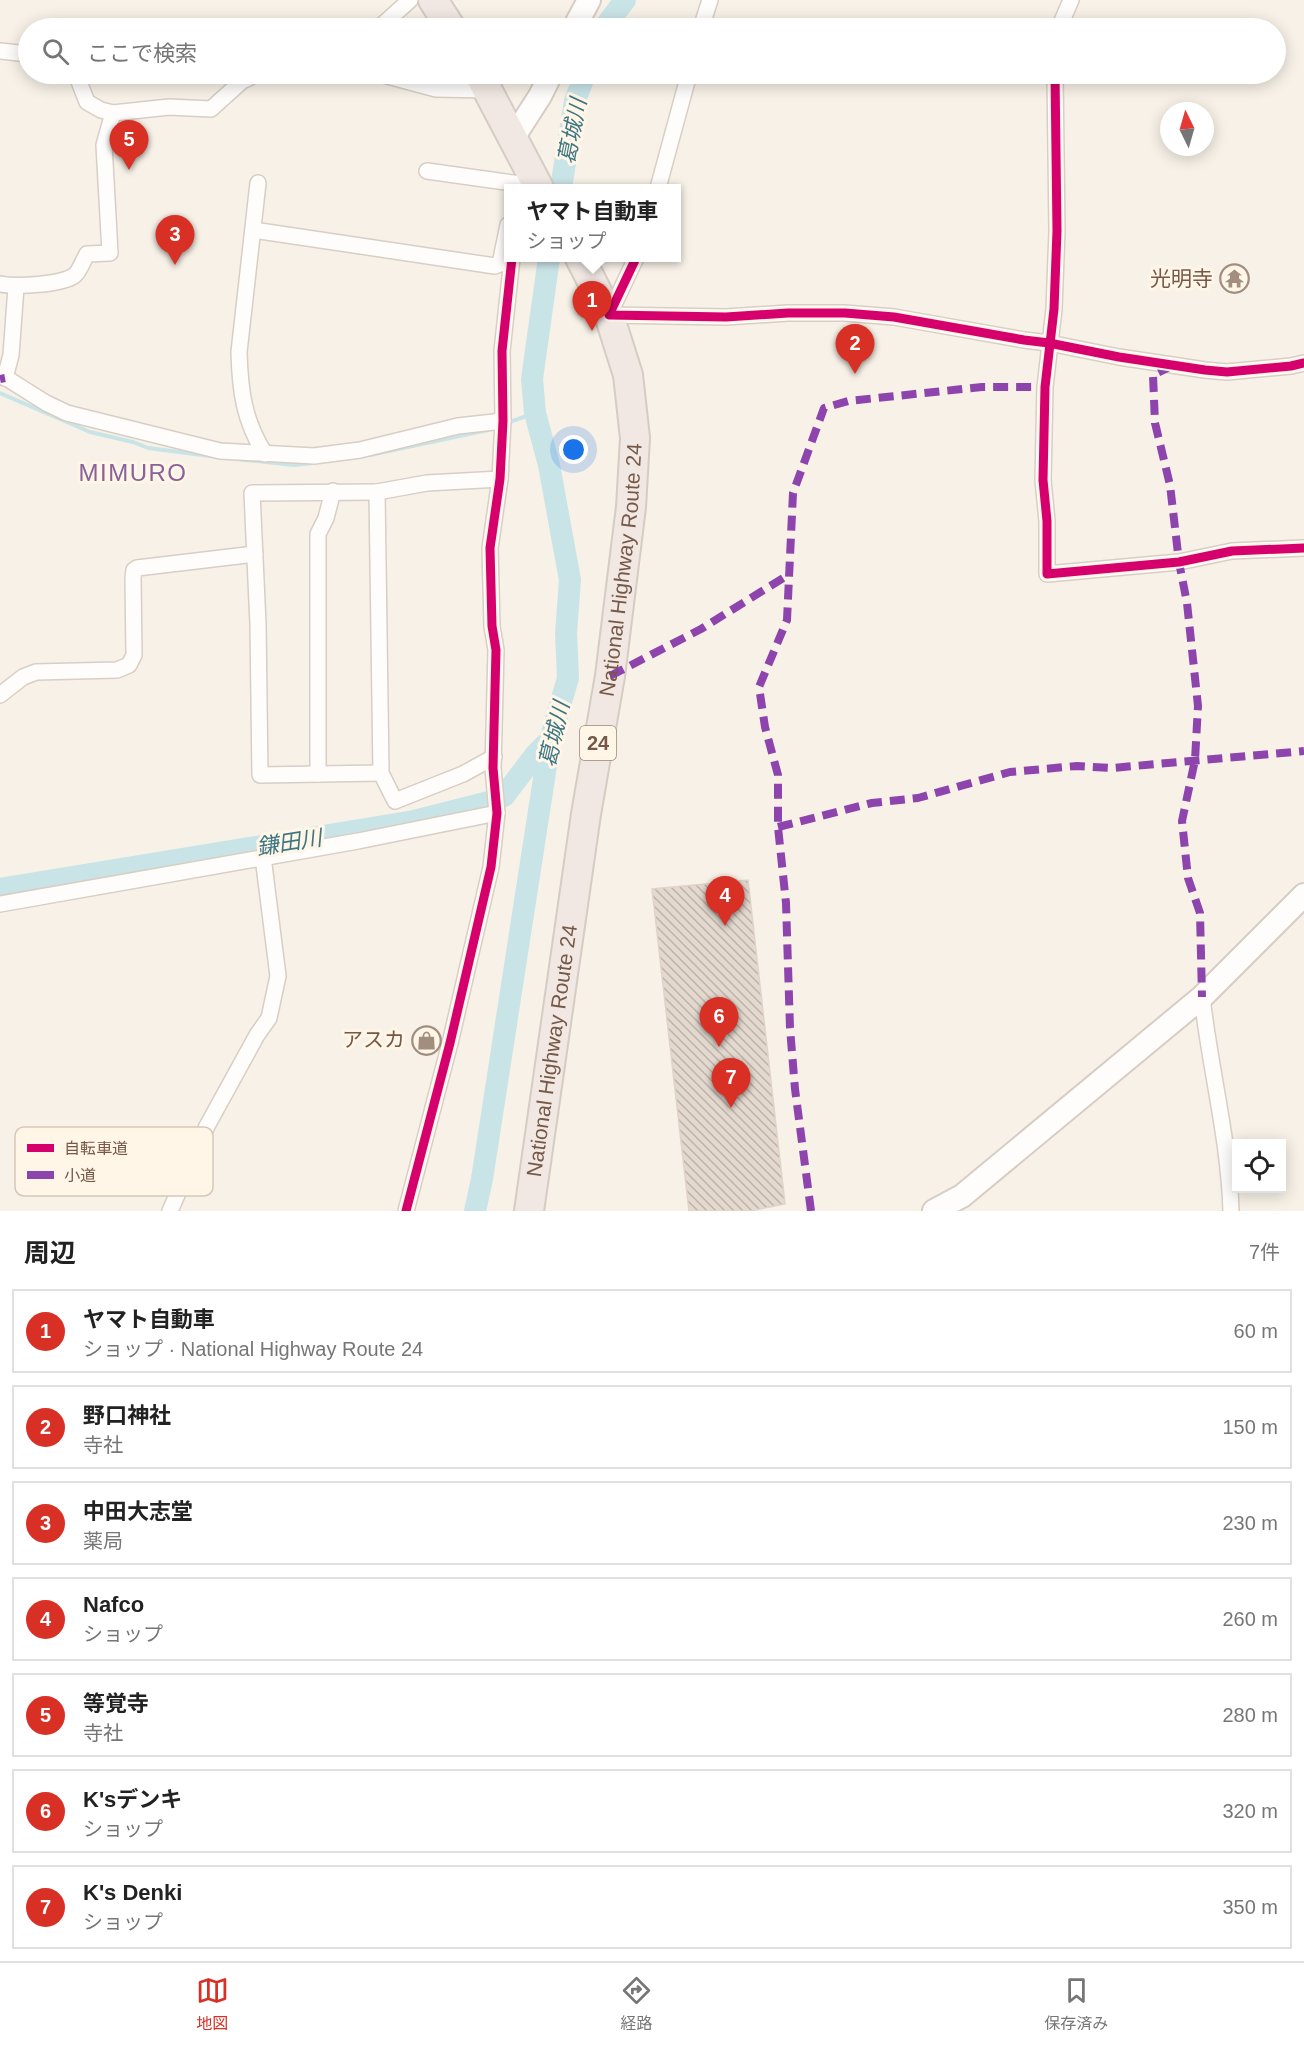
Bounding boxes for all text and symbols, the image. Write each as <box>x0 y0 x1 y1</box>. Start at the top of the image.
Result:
search box <box>18 18 1286 84</box>
icon: search <box>39 35 72 68</box>
text: ここで検索 <box>87 41 197 66</box>
water label: 葛城川 <box>554 94 591 166</box>
north arrow <box>1160 102 1214 156</box>
pin: 5 <box>110 120 148 170</box>
popup <box>504 184 681 262</box>
text: ヤマト自動車 <box>526 199 659 224</box>
pin: 3 <box>156 216 195 265</box>
text: ショップ <box>526 230 606 252</box>
temple icon: 光明寺 <box>1218 263 1250 295</box>
place label: 光明寺 <box>1150 267 1213 290</box>
pin: 1 <box>572 282 612 331</box>
pin: 2 <box>836 324 874 374</box>
your location <box>559 435 588 464</box>
street label: National Highway Route 24 <box>595 442 646 698</box>
district label: MIMURO <box>79 459 187 486</box>
water label: 葛城川 <box>535 697 575 769</box>
road number: 24 <box>580 726 616 760</box>
water label: 鎌田川 <box>255 825 326 860</box>
pin: 4 <box>706 876 744 926</box>
street label: National Highway Route 24 <box>522 923 581 1178</box>
pin: 6 <box>700 998 738 1047</box>
shop icon: アスカ <box>410 1024 442 1056</box>
place label: アスカ <box>342 1028 405 1051</box>
pin: 7 <box>712 1058 750 1108</box>
legend <box>15 1127 213 1196</box>
map controls <box>1232 1139 1286 1193</box>
button: locate <box>1232 1139 1286 1193</box>
text: 自転車道 <box>64 1140 128 1157</box>
text: 小道 <box>64 1167 96 1184</box>
text: 周辺 <box>24 1238 76 1268</box>
text: 7件 <box>1249 1241 1280 1263</box>
text: ヤマト自動車 <box>83 1307 215 1332</box>
text: 1 <box>40 1320 51 1342</box>
text: 60 m <box>1234 1320 1278 1342</box>
text: ショップ · National Highway Route 24 <box>83 1338 423 1360</box>
text: 野口神社 <box>83 1403 171 1428</box>
text: 2 <box>40 1416 51 1438</box>
text: 150 m <box>1222 1416 1278 1438</box>
text: 寺社 <box>83 1434 123 1456</box>
text: 中田大志堂 <box>83 1499 193 1524</box>
text: 3 <box>40 1512 51 1534</box>
text: 230 m <box>1222 1512 1278 1534</box>
text: 薬局 <box>83 1530 123 1552</box>
text: Nafco <box>83 1592 144 1617</box>
text: 4 <box>40 1608 51 1630</box>
text: 260 m <box>1222 1608 1278 1630</box>
text: ショップ <box>83 1623 163 1645</box>
text: 等覚寺 <box>83 1691 149 1716</box>
text: 5 <box>40 1704 51 1726</box>
text: 280 m <box>1222 1704 1278 1726</box>
text: 寺社 <box>83 1722 123 1744</box>
text: K'sデンキ <box>83 1787 182 1812</box>
text: 6 <box>40 1800 51 1822</box>
text: 320 m <box>1222 1800 1278 1822</box>
text: ショップ <box>83 1818 163 1840</box>
text: K's Denki <box>83 1880 182 1905</box>
text: 7 <box>40 1896 51 1918</box>
text: 350 m <box>1222 1896 1278 1918</box>
text: ショップ <box>83 1911 163 1933</box>
tab: 地図 <box>196 1974 229 2034</box>
tab: 経路 <box>620 1974 653 2034</box>
tab: 保存済み <box>1044 1974 1108 2034</box>

